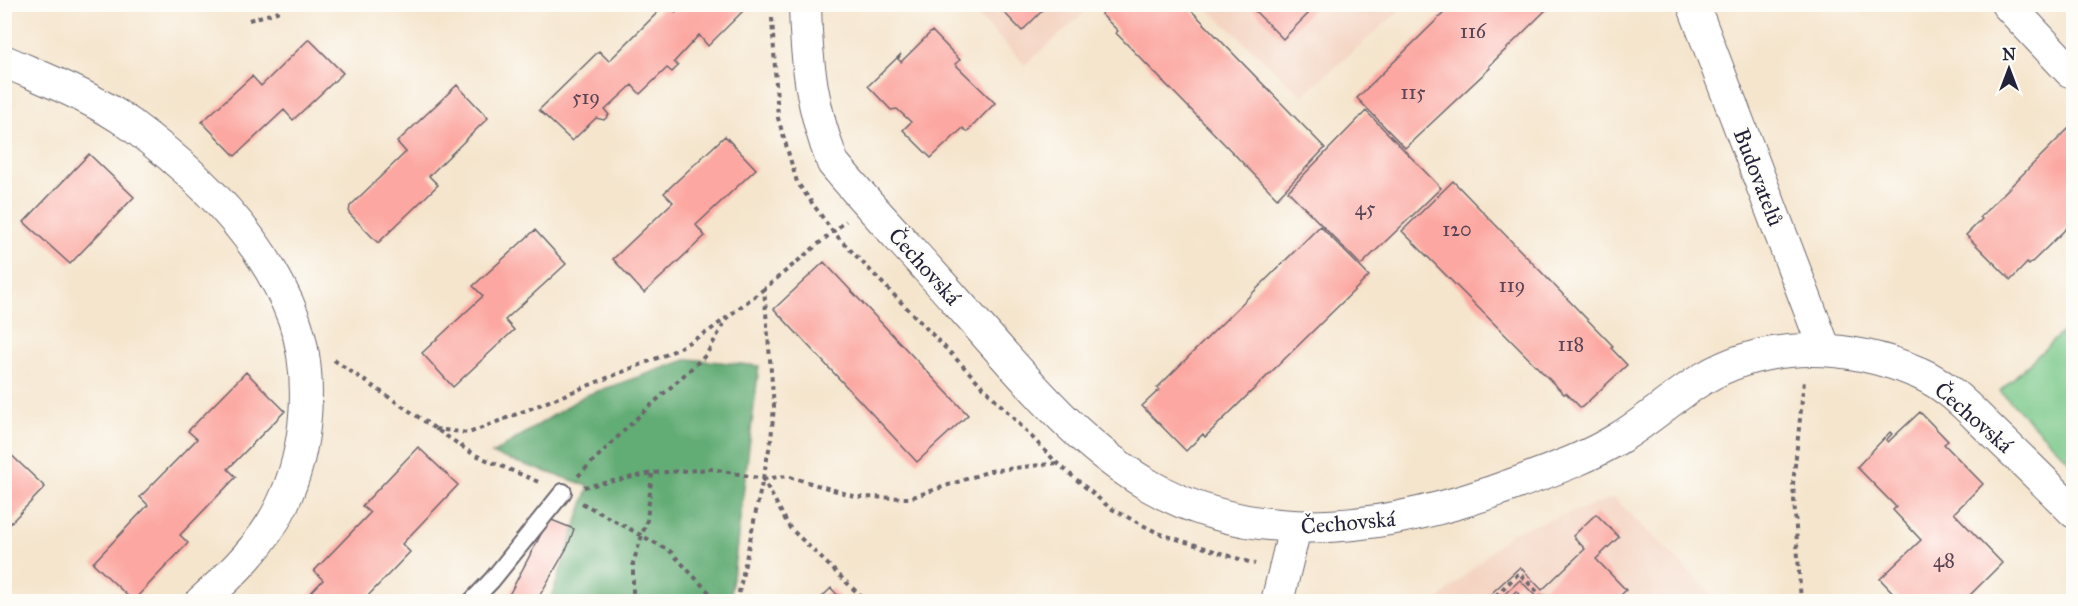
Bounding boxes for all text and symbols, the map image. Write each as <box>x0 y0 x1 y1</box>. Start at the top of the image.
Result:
house number: 116 <box>1460 19 1487 43</box>
north arrow <box>1979 39 2039 99</box>
text: N <box>2002 45 2016 64</box>
house number: 115 <box>1401 80 1425 104</box>
house number: 519 <box>572 85 600 109</box>
street label: Budovatelů <box>1728 124 1790 230</box>
house number: 45 <box>1355 196 1375 220</box>
house number: 120 <box>1442 217 1472 241</box>
street label: Čechovská <box>883 222 967 311</box>
house number: 119 <box>1499 273 1525 297</box>
house number: 118 <box>1558 332 1584 356</box>
street label: Čechovská <box>1929 376 2019 459</box>
street label: Čechovská <box>1300 505 1397 540</box>
house number: 48 <box>1933 548 1955 572</box>

